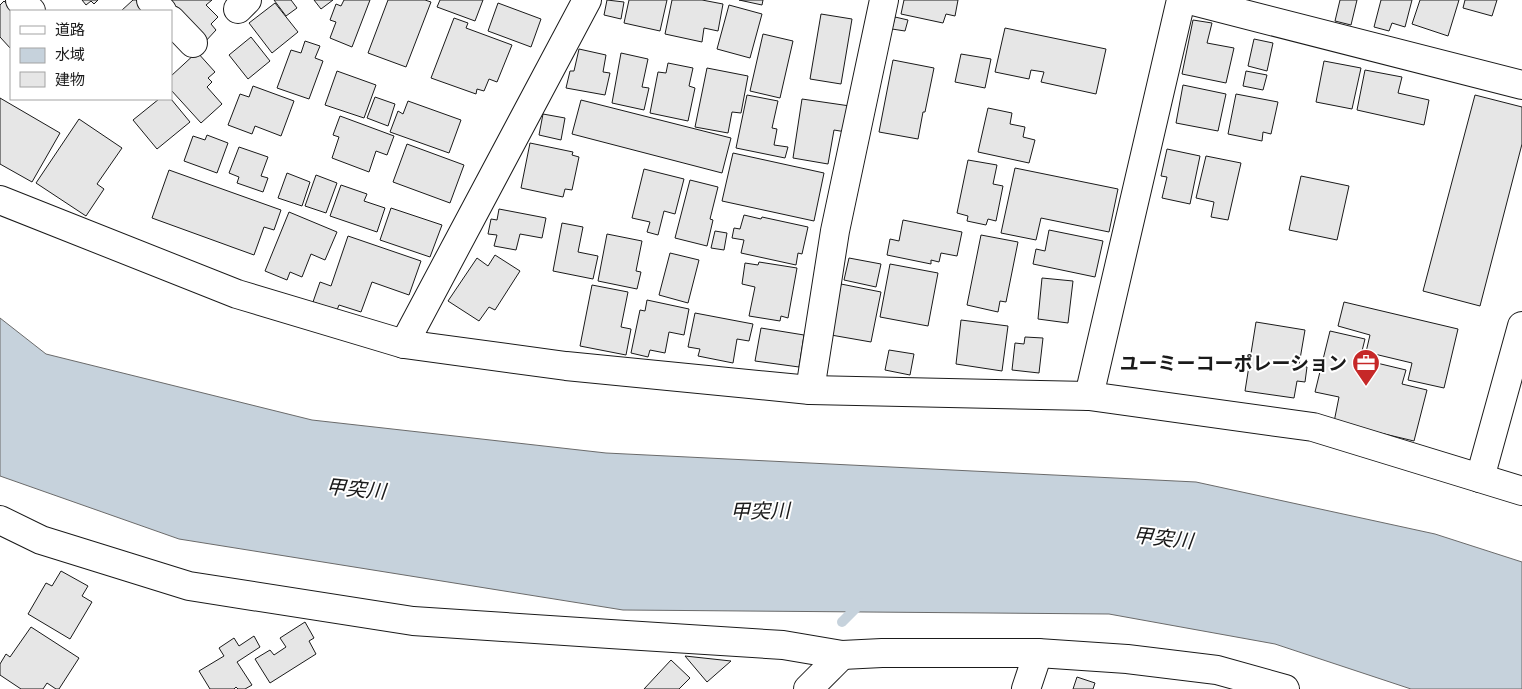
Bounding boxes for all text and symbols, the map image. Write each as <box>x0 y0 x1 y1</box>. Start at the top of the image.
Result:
legend <box>10 10 172 100</box>
text: 道路 <box>55 22 85 38</box>
text: 水域 <box>55 47 85 63</box>
text: 建物 <box>55 72 85 88</box>
office icon: ユーミーコーポレーション <box>1351 348 1381 387</box>
place label: ユーミーコーポレーション <box>1119 354 1347 374</box>
water label: 甲突川 <box>325 476 389 503</box>
water label: 甲突川 <box>730 500 792 523</box>
water label: 甲突川 <box>1132 525 1196 552</box>

